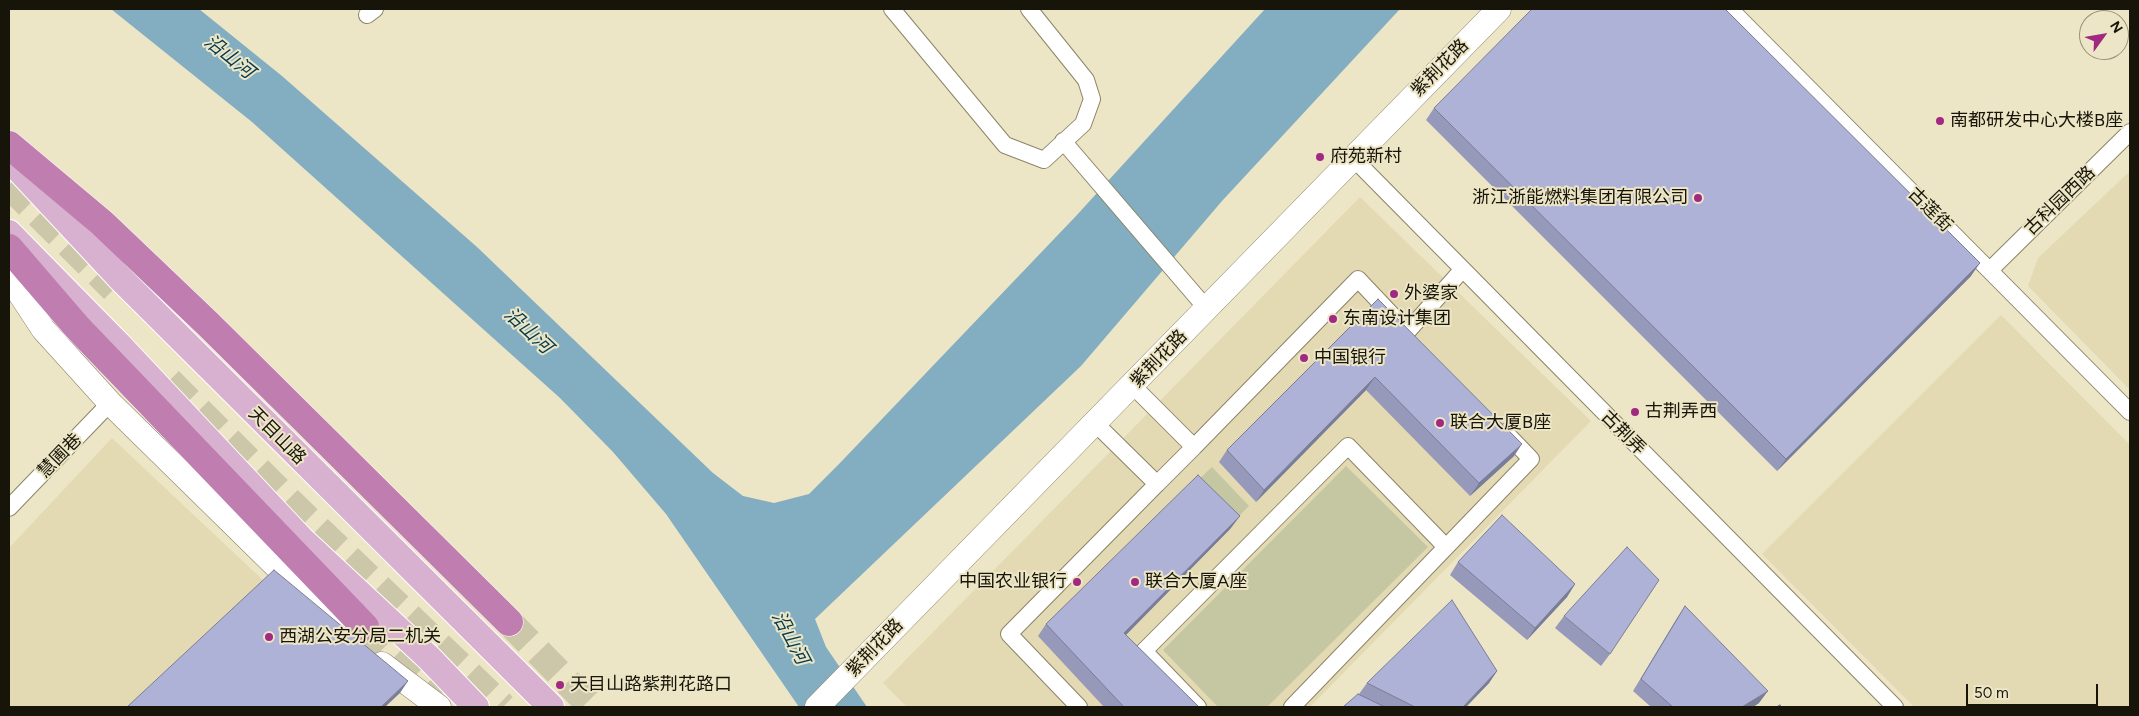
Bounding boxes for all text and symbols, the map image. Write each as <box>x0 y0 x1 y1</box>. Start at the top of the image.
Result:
north arrow <box>2079 10 2129 60</box>
text: N <box>2106 18 2126 36</box>
water label: 沿山河 <box>200 30 258 84</box>
street label: 紫荆花路 <box>1407 35 1473 101</box>
place label: 南都研发中心大楼B座 <box>1950 110 2123 132</box>
marker: 南都研发中心大楼B座 <box>1934 115 1946 127</box>
place label: 府苑新村 <box>1330 146 1402 168</box>
marker: 府苑新村 <box>1314 151 1326 163</box>
street label: 古科园西路 <box>2020 162 2100 240</box>
street label: 古莲街 <box>1903 183 1957 237</box>
place label: 浙江浙能燃料集团有限公司 <box>1472 187 1688 209</box>
marker: 浙江浙能燃料集团有限公司 <box>1692 192 1704 204</box>
place label: 外婆家 <box>1404 283 1458 305</box>
marker: 外婆家 <box>1388 288 1400 300</box>
water label: 沿山河 <box>499 303 557 359</box>
place label: 东南设计集团 <box>1343 308 1451 330</box>
marker: 东南设计集团 <box>1327 313 1339 325</box>
street label: 紫荆花路 <box>1126 326 1192 392</box>
place label: 中国银行 <box>1314 347 1386 369</box>
marker: 中国银行 <box>1298 352 1310 364</box>
place label: 古荆弄西 <box>1645 401 1717 423</box>
street label: 天目山路 <box>244 403 310 469</box>
street label: 古荆弄 <box>1596 406 1650 460</box>
marker: 古荆弄西 <box>1629 406 1641 418</box>
place label: 联合大厦B座 <box>1450 412 1551 434</box>
marker: 联合大厦B座 <box>1434 417 1446 429</box>
street label: 慧圃巷 <box>33 429 87 483</box>
place label: 中国农业银行 <box>959 571 1067 593</box>
place label: 联合大厦A座 <box>1145 571 1247 593</box>
marker: 中国农业银行 <box>1071 576 1083 588</box>
marker: 联合大厦A座 <box>1129 576 1141 588</box>
water label: 沿山河 <box>767 607 813 669</box>
street label: 紫荆花路 <box>842 615 908 681</box>
place label: 西湖公安分局二机关 <box>279 626 441 648</box>
marker: 西湖公安分局二机关 <box>263 631 275 643</box>
place label: 天目山路紫荆花路口 <box>570 674 732 696</box>
scale bar <box>1969 674 2102 706</box>
marker: 天目山路紫荆花路口 <box>554 679 566 691</box>
text: 50 m <box>1974 684 2009 702</box>

